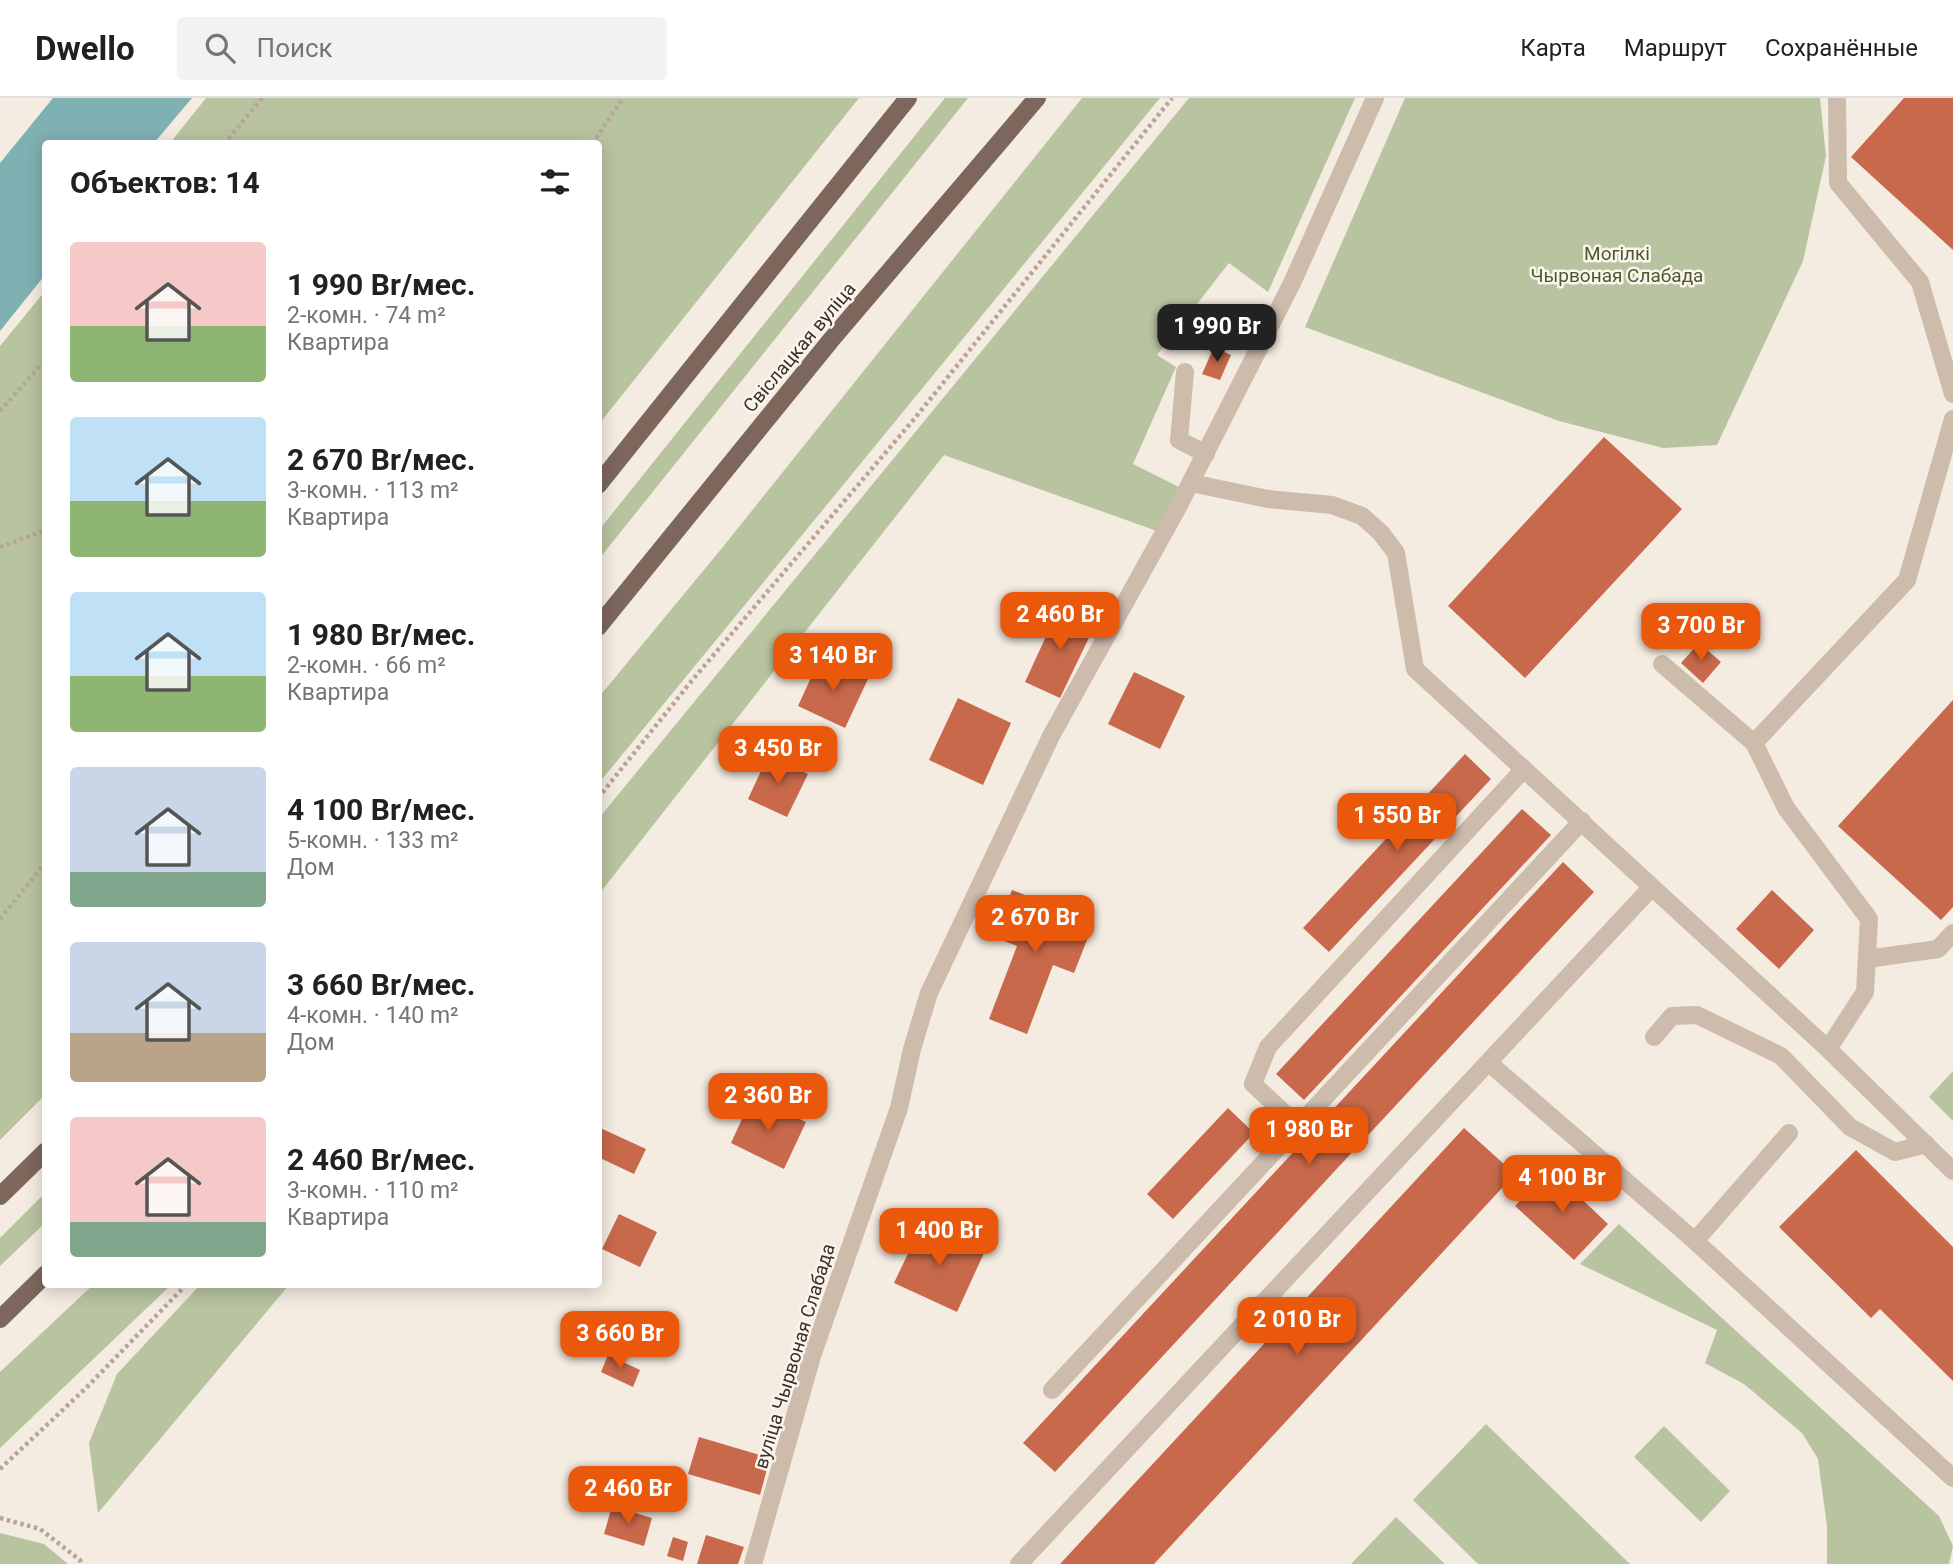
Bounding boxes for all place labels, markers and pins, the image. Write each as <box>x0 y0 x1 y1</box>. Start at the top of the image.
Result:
pin: 1 990 Br <box>1145 304 1289 364</box>
pin: 2 460 Br <box>988 592 1132 652</box>
pin: 3 700 Br <box>1629 603 1773 663</box>
pin: 3 140 Br <box>761 634 905 693</box>
pin: 3 450 Br <box>706 726 850 786</box>
pin: 1 550 Br <box>1325 794 1469 853</box>
pin: 2 670 Br <box>963 896 1107 955</box>
pin: 2 360 Br <box>696 1074 840 1133</box>
pin: 1 980 Br <box>1237 1108 1381 1167</box>
pin: 4 100 Br <box>1490 1156 1634 1215</box>
pin: 1 400 Br <box>867 1208 1011 1268</box>
pin: 2 010 Br <box>1225 1298 1369 1357</box>
pin: 3 660 Br <box>548 1312 692 1371</box>
pin: 2 460 Br <box>556 1466 700 1526</box>

